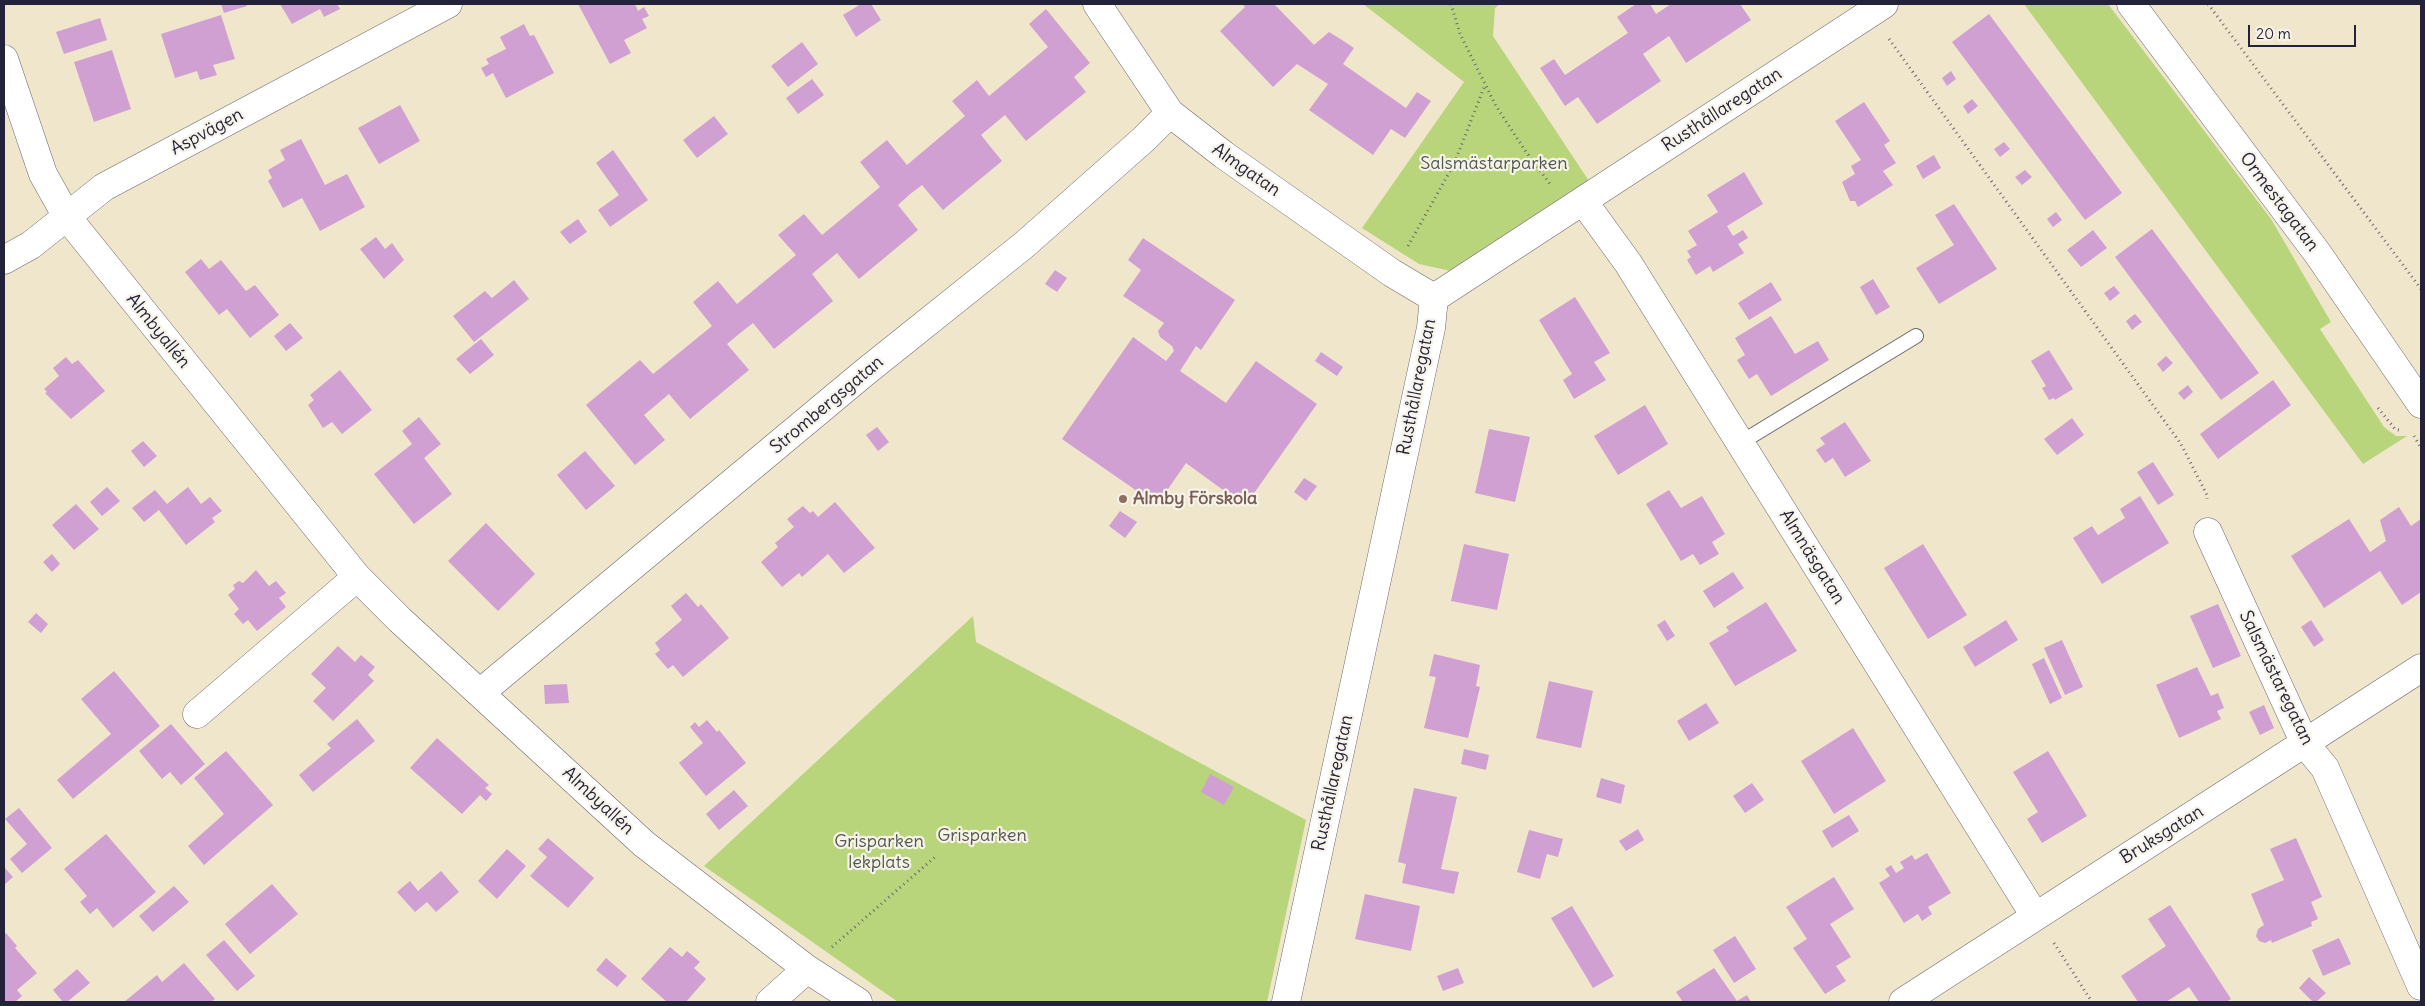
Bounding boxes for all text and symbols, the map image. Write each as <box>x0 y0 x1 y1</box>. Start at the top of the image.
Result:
scale bar <box>2250 15 2358 47</box>
text: 20 m <box>2256 24 2291 43</box>
street label: Rusthållaregatan <box>1658 63 1786 157</box>
street label: Aspvägen <box>167 104 247 160</box>
street label: Almgatan <box>1208 139 1284 201</box>
street label: Ormestagatan <box>2235 148 2323 256</box>
park label: Salsmästarparken <box>1420 153 1568 175</box>
street label: Almbyallén <box>121 289 195 373</box>
street label: Rusthållaregatan <box>1393 317 1441 457</box>
street label: Strombergsgatan <box>766 351 888 459</box>
place label: Almby Förskola <box>1133 488 1257 510</box>
marker: Almby Förskola <box>1117 493 1129 505</box>
street label: Almnäsgatan <box>1774 506 1850 608</box>
street label: Salsmästaregatan <box>2234 607 2318 749</box>
street label: Rusthållaregatan <box>1308 713 1358 853</box>
street label: Almbyallén <box>558 762 638 840</box>
street label: Bruksgatan <box>2116 801 2208 869</box>
park label: Grisparken <box>937 825 1027 847</box>
park label: Grisparken lekplats <box>834 831 924 874</box>

